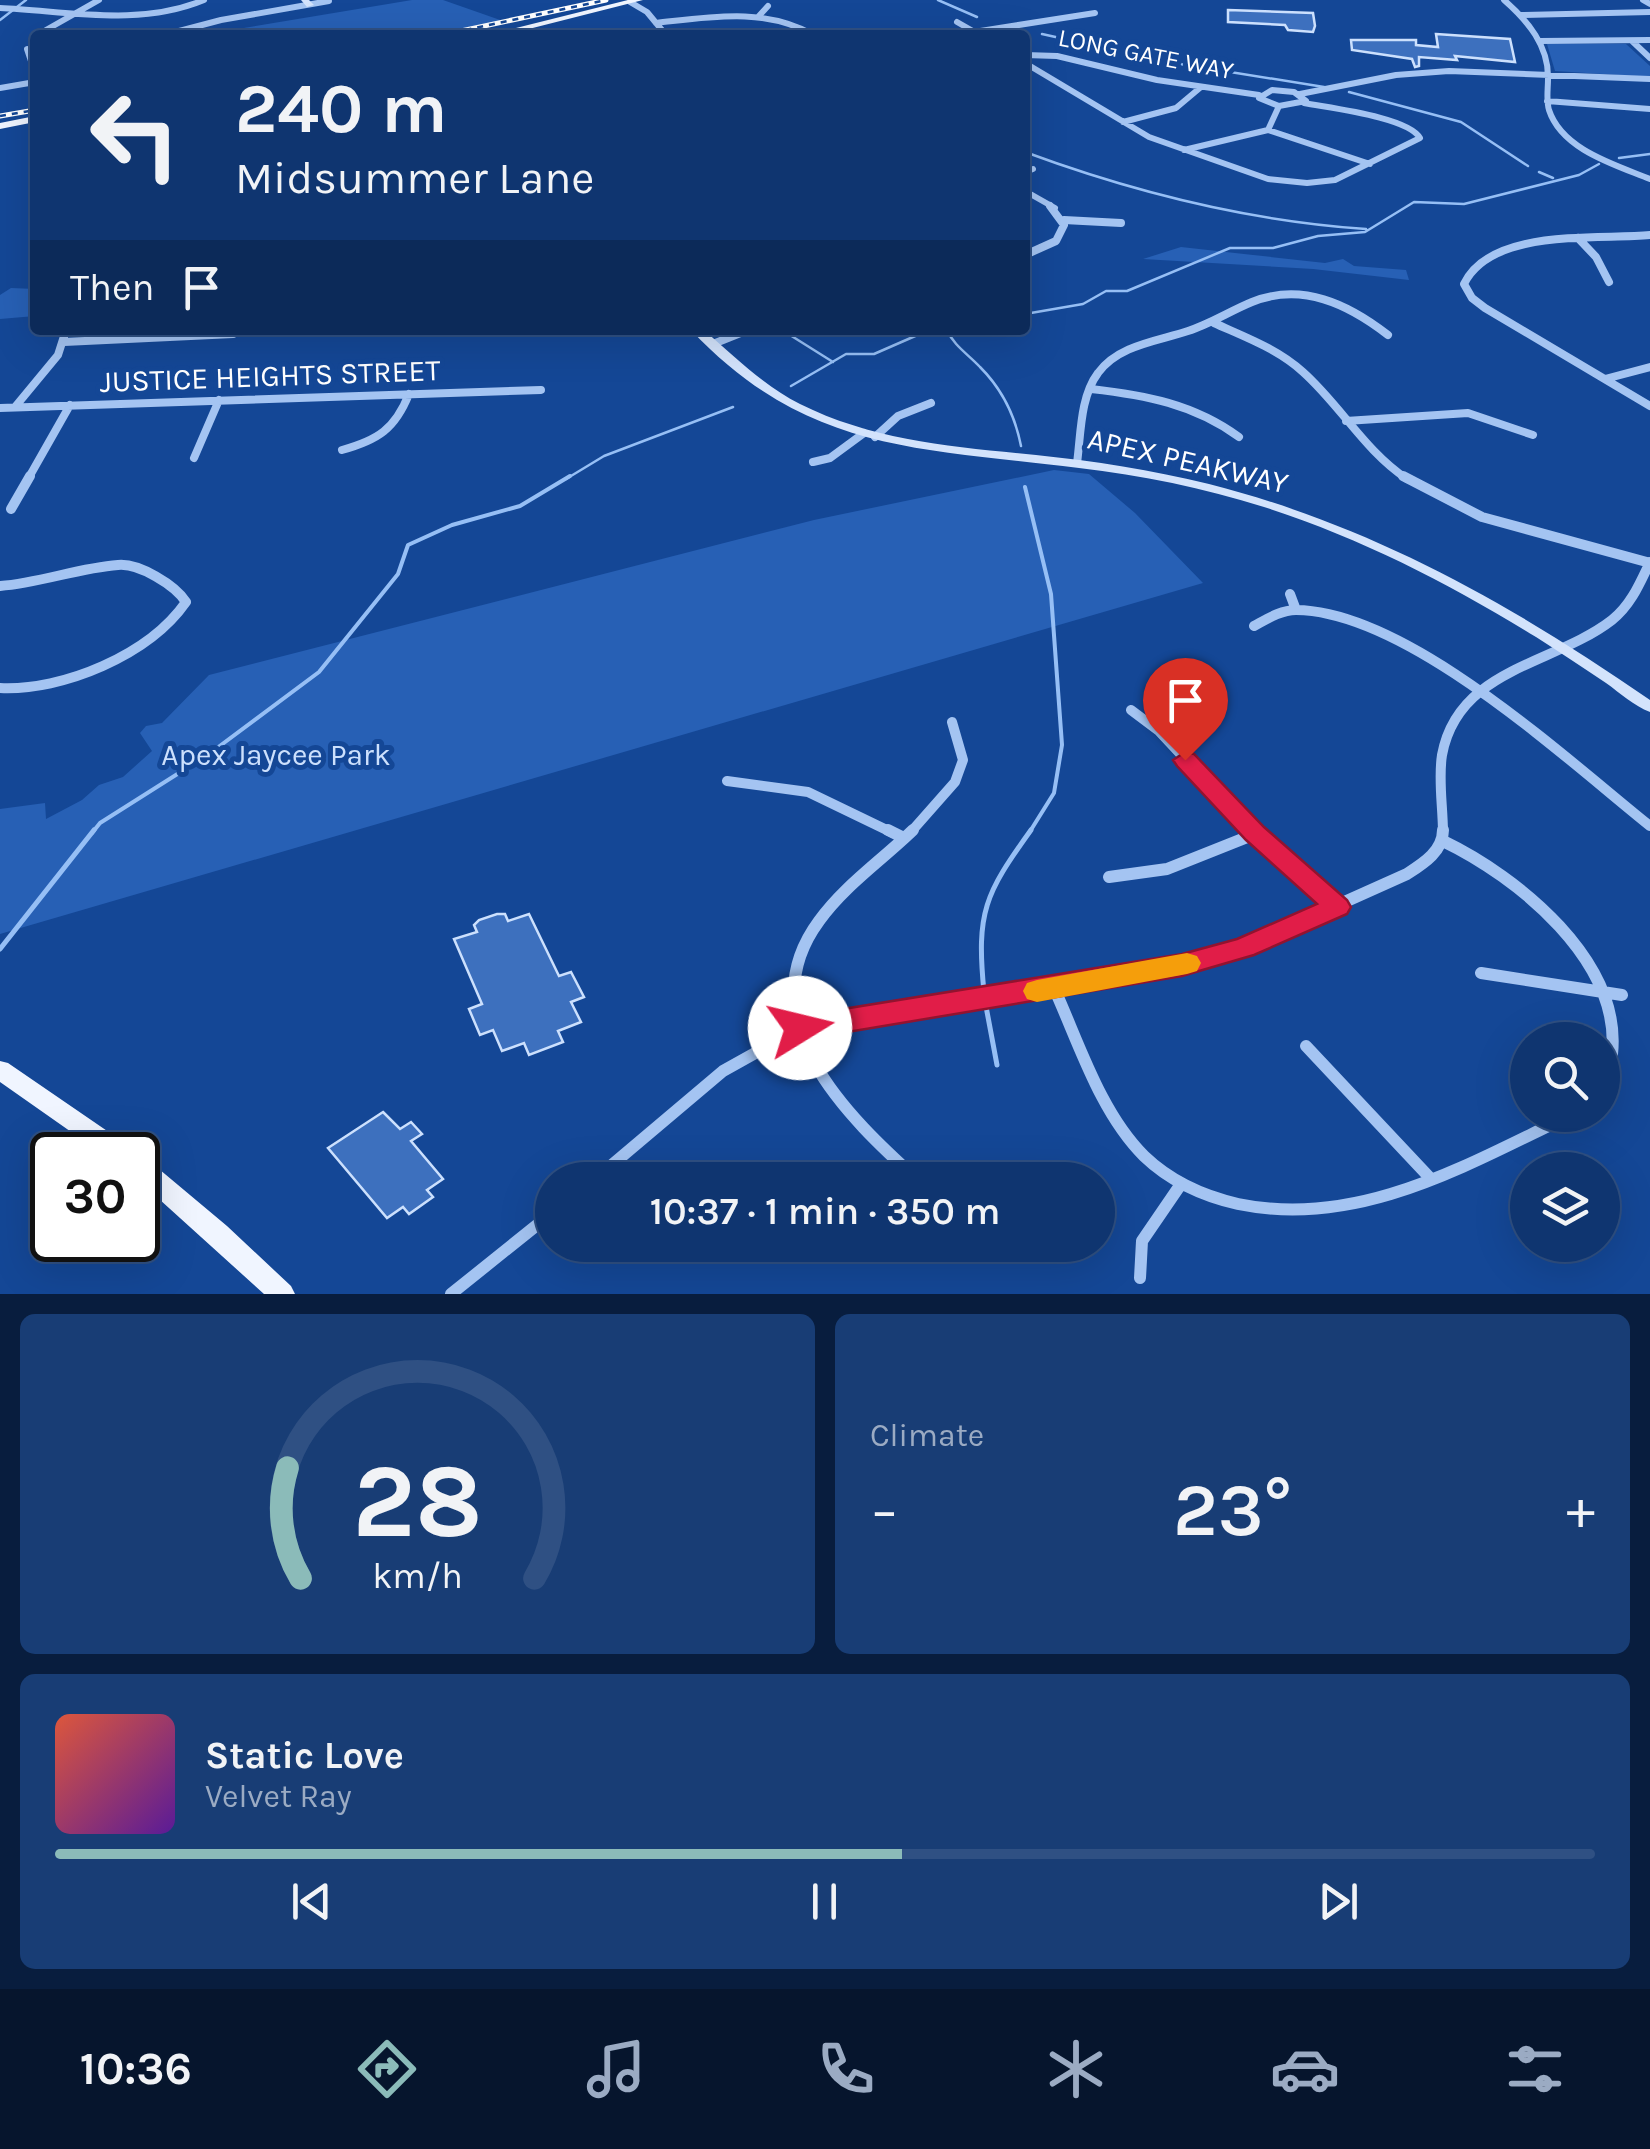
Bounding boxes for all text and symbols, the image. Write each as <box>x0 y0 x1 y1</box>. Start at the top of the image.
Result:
street label: LONG GATE WAY <box>1056 23 1236 85</box>
text: 240 m <box>235 68 447 150</box>
icon: left <box>70 70 200 200</box>
text: Midsummer Lane <box>235 152 594 204</box>
icon: arrive <box>174 260 229 315</box>
text: Then <box>70 265 154 310</box>
street label: JUSTICE HEIGHTS STREET <box>99 352 441 400</box>
street label: APEX PEAKWAY <box>1084 420 1292 502</box>
pin <box>1143 658 1228 761</box>
icon: arrive <box>1158 673 1213 728</box>
park label: Apex Jaycee Park <box>161 737 391 773</box>
position arrow <box>748 976 852 1080</box>
map controls <box>1510 1022 1620 1262</box>
button: search <box>1510 1022 1620 1132</box>
speed limit sign: 30 <box>30 1132 160 1262</box>
button: layers <box>1510 1152 1620 1262</box>
text: 10:37 · 1 min · 350 m <box>650 1189 1000 1234</box>
text: Climate <box>870 1417 984 1454</box>
text: 28 <box>352 1441 483 1562</box>
text: 23° <box>1173 1466 1292 1554</box>
text: − <box>870 1478 899 1542</box>
text: + <box>1566 1478 1595 1542</box>
text: km/h <box>372 1555 463 1597</box>
text: Static Love <box>205 1733 404 1778</box>
text: Velvet Ray <box>205 1778 352 1815</box>
icon: previous <box>284 1874 339 1929</box>
icon: pause <box>797 1874 852 1929</box>
icon: next <box>1311 1874 1366 1929</box>
icon: directions <box>352 2034 422 2104</box>
icon: music <box>581 2034 651 2104</box>
icon: phone <box>811 2034 881 2104</box>
icon: climate <box>1041 2034 1111 2104</box>
icon: car <box>1270 2034 1340 2104</box>
icon: filters <box>1500 2034 1570 2104</box>
text: 10:36 <box>80 2043 192 2095</box>

